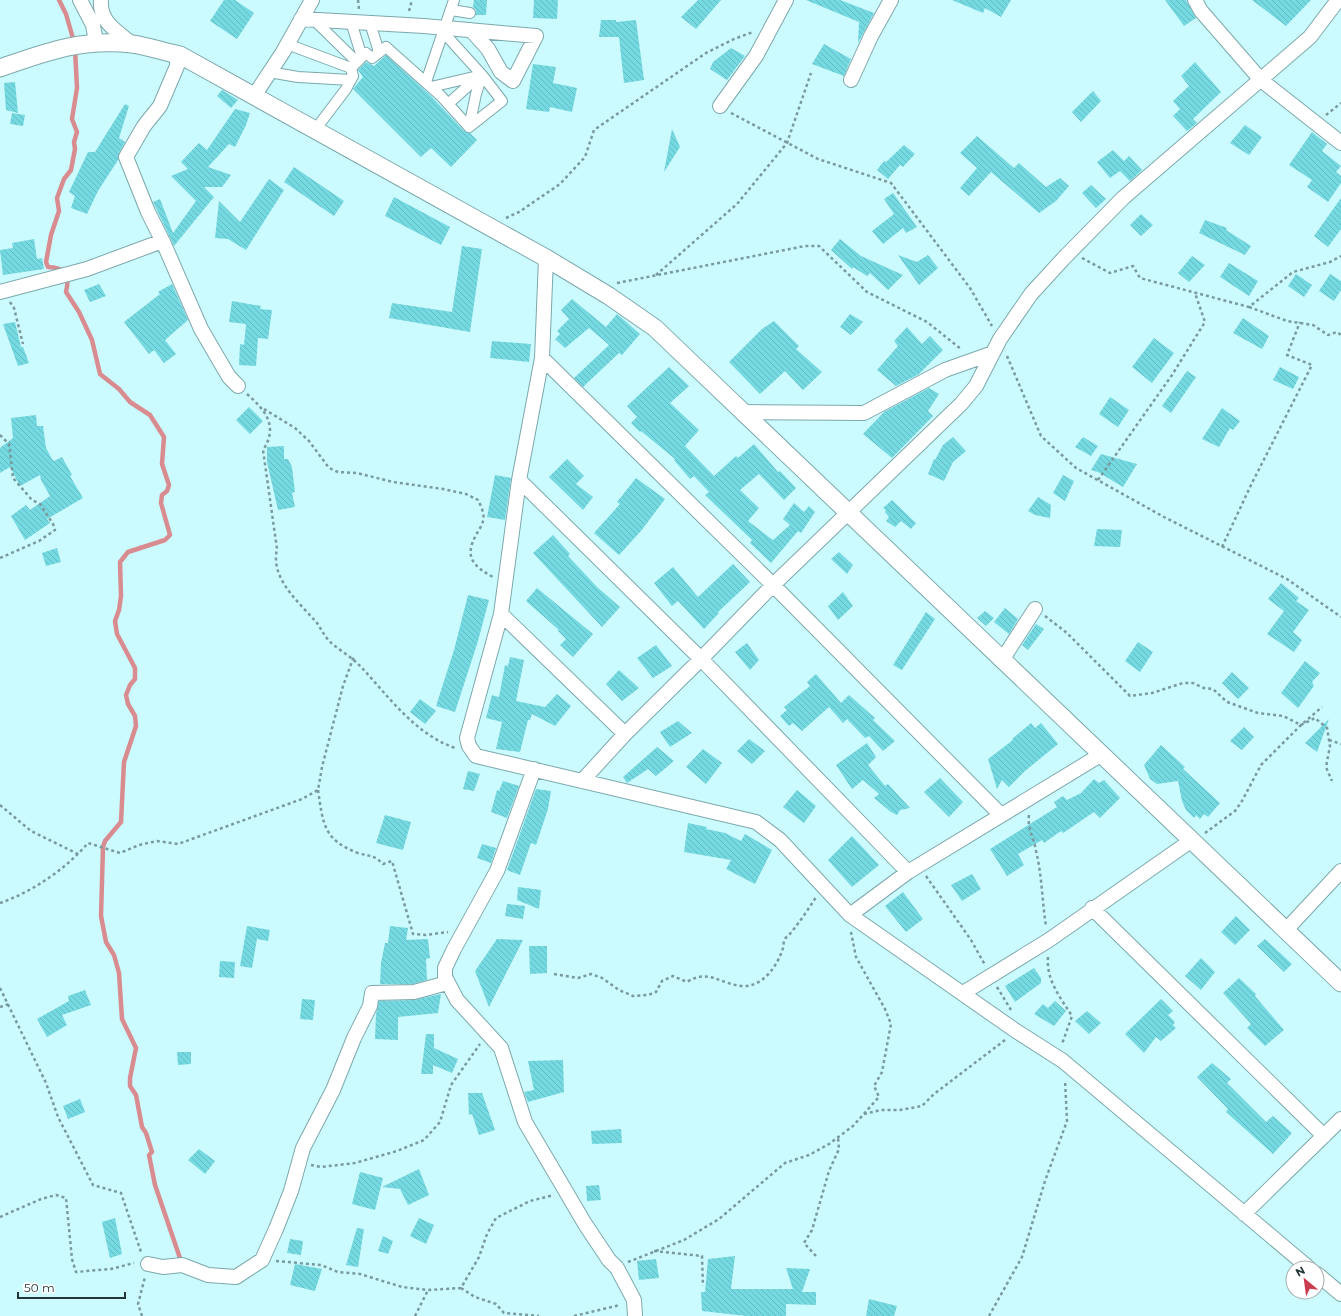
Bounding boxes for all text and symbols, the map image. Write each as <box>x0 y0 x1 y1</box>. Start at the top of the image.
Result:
north arrow <box>1285 1260 1325 1300</box>
text: N <box>1293 1263 1307 1280</box>
scale bar <box>18 1274 125 1300</box>
text: 50 m <box>24 1280 55 1295</box>

